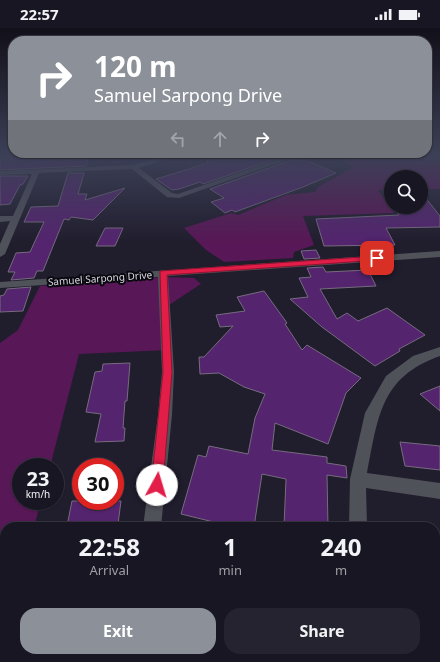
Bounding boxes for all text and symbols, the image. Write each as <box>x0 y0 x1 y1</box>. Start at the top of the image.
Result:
text: 22:57 <box>20 4 59 24</box>
text: 120 m <box>94 47 177 85</box>
icon: right <box>28 52 80 104</box>
text: Samuel Sarpong Drive <box>94 83 282 107</box>
icon: left <box>167 128 189 150</box>
icon: ahead <box>209 128 231 150</box>
icon: right <box>251 128 273 150</box>
map controls <box>384 170 428 214</box>
button: search <box>384 170 428 214</box>
pin <box>360 241 394 275</box>
icon: arrive <box>366 247 388 269</box>
street label: Samuel Sarpong Drive <box>47 267 153 289</box>
speed limit sign: 30 <box>72 458 124 510</box>
position arrow <box>136 464 178 506</box>
text: 23 <box>27 465 49 492</box>
text: km/h <box>26 487 50 501</box>
text: 22:58 <box>78 530 140 563</box>
text: 1 <box>223 530 237 563</box>
text: 240 <box>320 530 362 563</box>
text: Arrival <box>89 561 129 579</box>
text: min <box>218 561 242 579</box>
text: m <box>335 561 347 579</box>
button: Exit <box>20 608 216 654</box>
button: Share <box>224 608 420 654</box>

